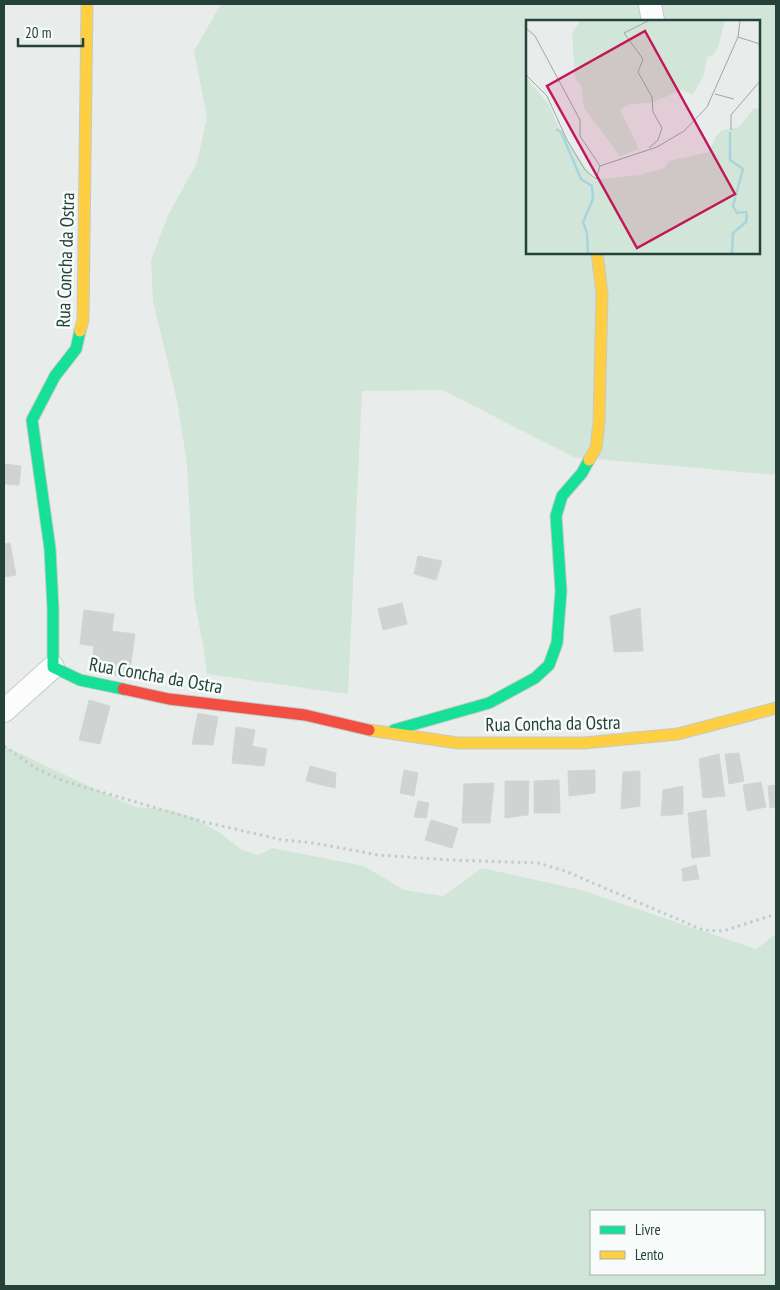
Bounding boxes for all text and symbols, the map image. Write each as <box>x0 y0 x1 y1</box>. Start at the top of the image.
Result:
scale bar <box>18 15 82 47</box>
inset map <box>526 20 760 254</box>
text: 20 m <box>25 23 51 42</box>
street label: Rua Concha da Ostra <box>51 192 79 328</box>
street label: Rua Concha da Ostra <box>87 651 225 699</box>
street label: Rua Concha da Ostra <box>485 710 621 736</box>
legend <box>590 1210 765 1275</box>
text: Livre <box>635 1220 661 1239</box>
text: Lento <box>635 1245 664 1264</box>

